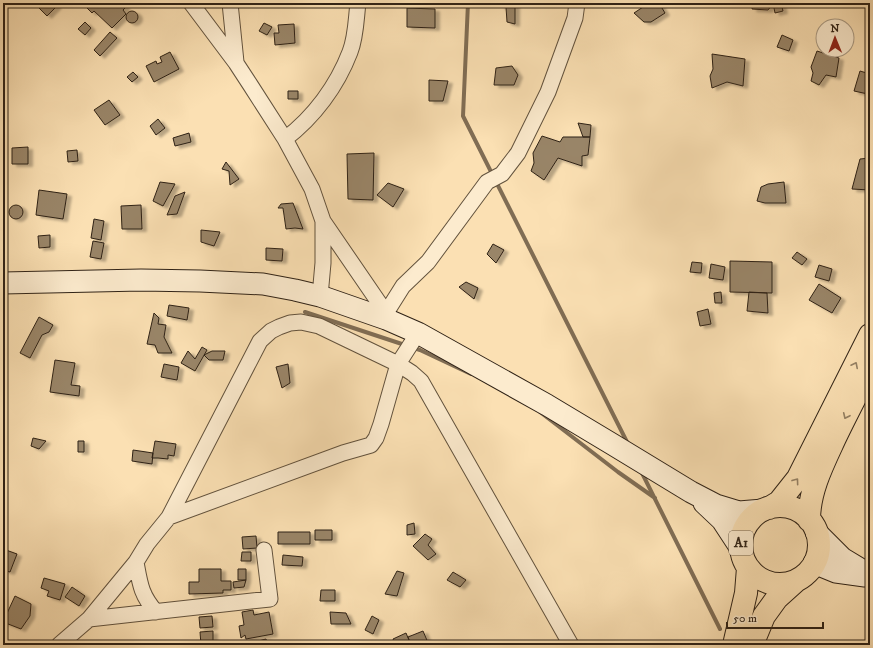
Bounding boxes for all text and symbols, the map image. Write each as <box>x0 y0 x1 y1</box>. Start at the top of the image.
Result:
north arrow <box>815 18 855 58</box>
text: N <box>830 22 839 36</box>
one-way arrow <box>850 362 857 369</box>
one-way arrow <box>843 411 851 419</box>
one-way arrow <box>791 478 798 485</box>
road number: A1 <box>729 531 753 555</box>
scale bar <box>727 604 823 630</box>
text: 50 m <box>733 611 757 626</box>

